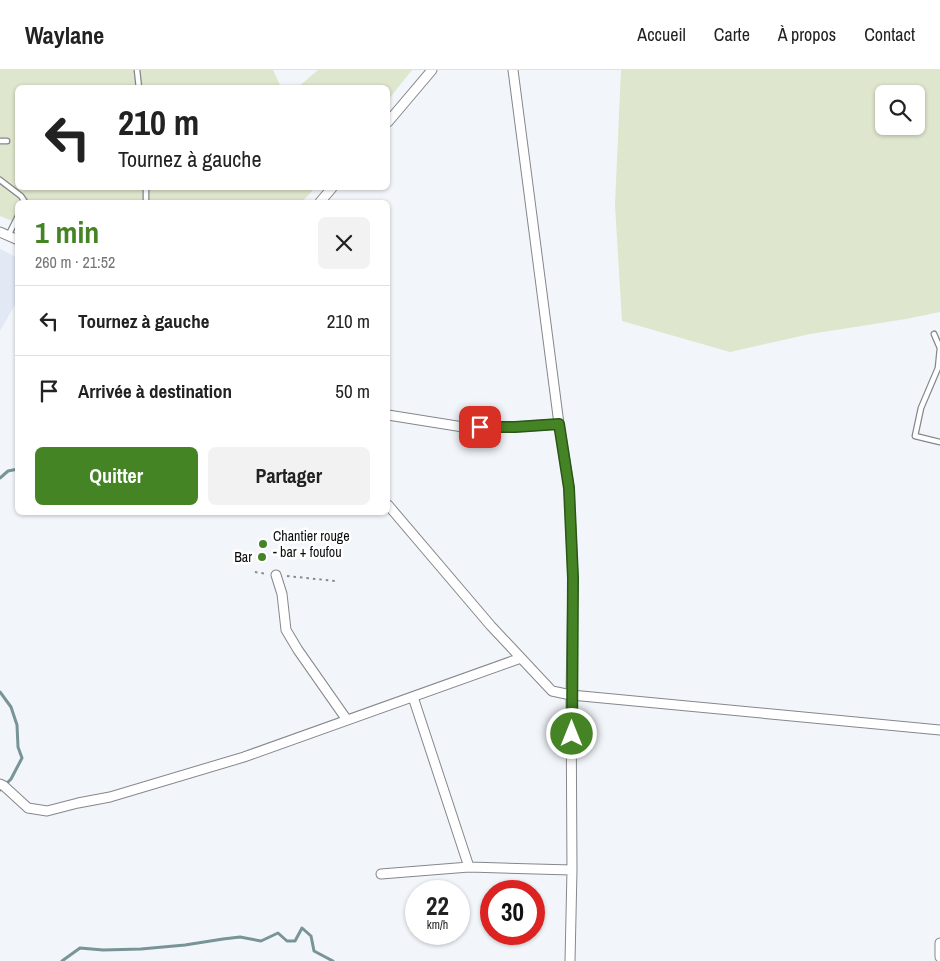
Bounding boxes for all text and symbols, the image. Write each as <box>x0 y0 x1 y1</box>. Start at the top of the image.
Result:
text: Waylane <box>25 19 104 51</box>
text: Accueil <box>637 22 686 47</box>
text: Carte <box>714 22 750 47</box>
text: À propos <box>778 22 836 47</box>
text: Contact <box>864 22 915 47</box>
map controls <box>875 85 925 135</box>
button: search <box>875 85 925 135</box>
text: 210 m <box>118 99 199 146</box>
icon: left <box>35 105 100 170</box>
text: Tournez à gauche <box>118 144 261 174</box>
text: 1 min <box>35 212 99 252</box>
button: close <box>318 217 370 269</box>
text: 260 m · 21:52 <box>35 251 115 273</box>
icon: left <box>35 307 63 335</box>
text: Tournez à gauche <box>78 308 209 334</box>
text: 210 m <box>327 308 370 334</box>
icon: arrive <box>35 377 63 405</box>
text: Arrivée à destination <box>78 378 232 404</box>
text: 50 m <box>335 378 370 404</box>
pin <box>459 406 501 448</box>
icon: arrive <box>466 413 494 441</box>
button: Quitter <box>35 447 198 505</box>
button: Partager <box>208 447 370 505</box>
place label: Chantier rouge - bar + foufou <box>273 527 350 561</box>
marker: Chantier rouge - bar + foufou <box>257 538 269 550</box>
place label: Bar <box>234 548 252 566</box>
marker: Bar <box>256 551 268 563</box>
position arrow <box>545 707 597 759</box>
speed limit sign: 30 <box>480 880 545 945</box>
text: 22 <box>426 889 449 923</box>
text: km/h <box>427 917 448 933</box>

